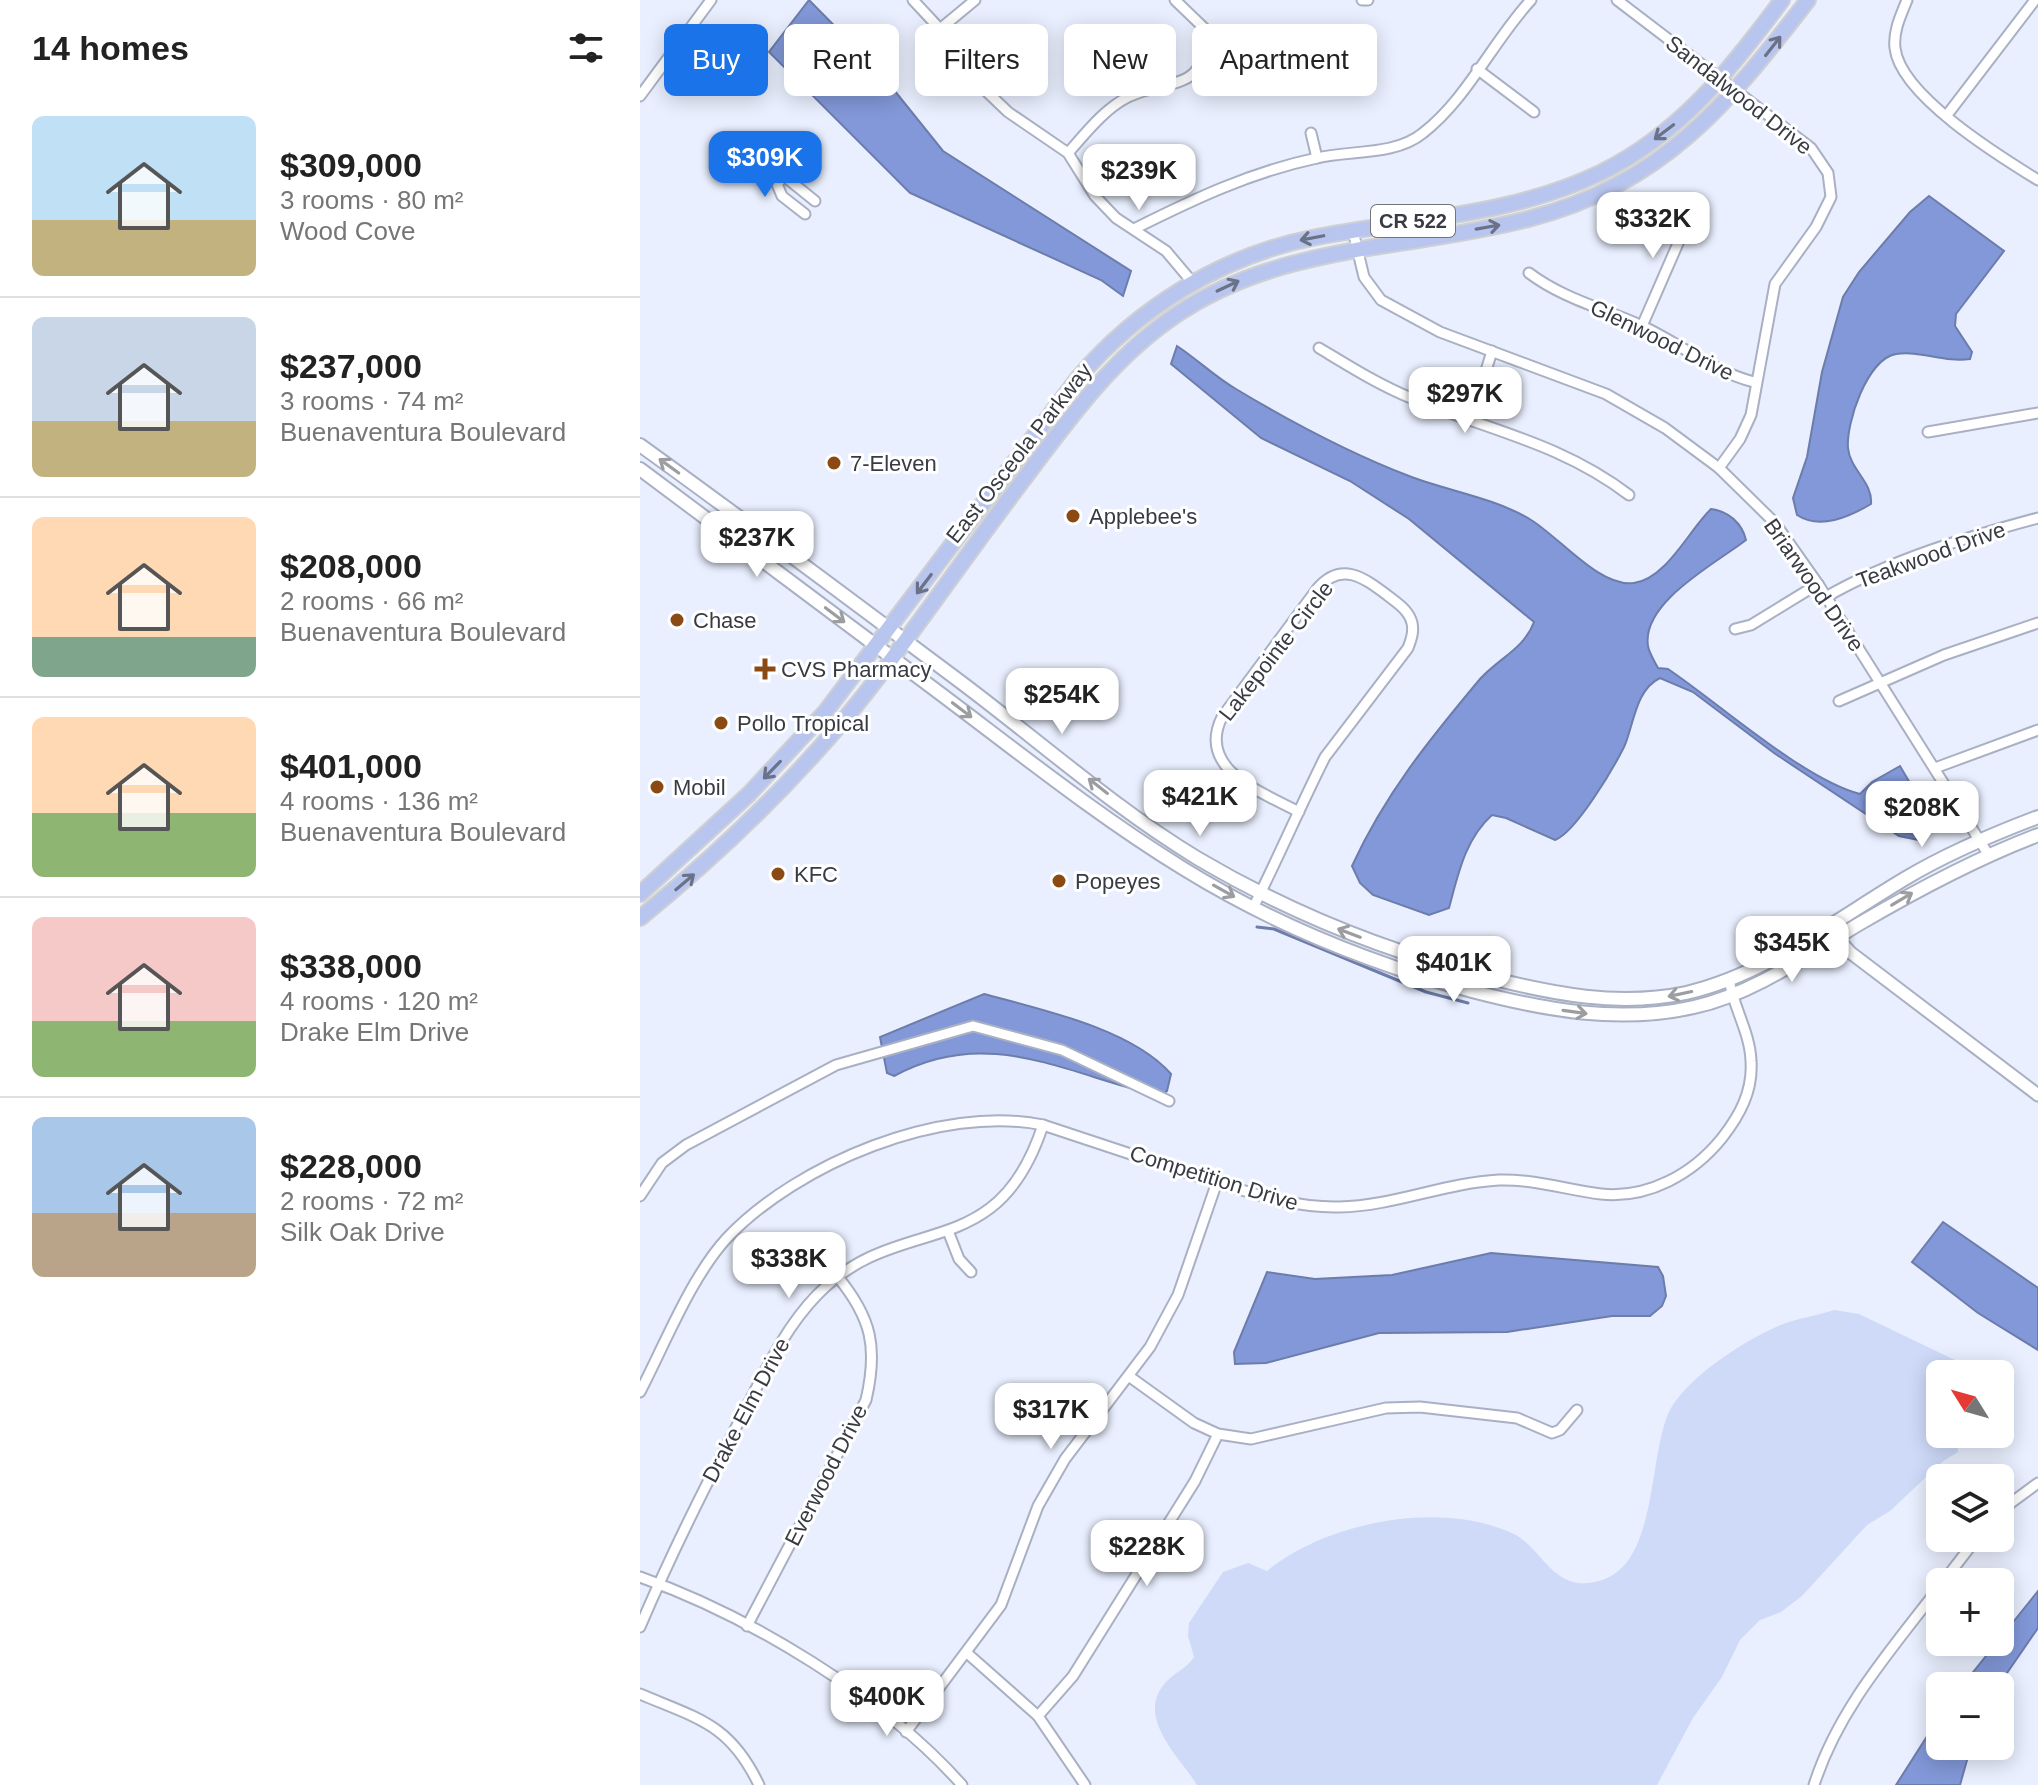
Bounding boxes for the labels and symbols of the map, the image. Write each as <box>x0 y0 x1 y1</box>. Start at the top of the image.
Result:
street label: Sandalwood Drive <box>1661 30 1817 160</box>
one-way arrow <box>1764 36 1781 57</box>
one-way arrow <box>1654 124 1675 141</box>
pin: $309K <box>709 131 821 199</box>
pin: $239K <box>1083 144 1195 212</box>
pin: $332K <box>1597 192 1709 260</box>
road number: CR 522 <box>1371 205 1455 237</box>
one-way arrow <box>1474 219 1500 234</box>
one-way arrow <box>1300 232 1326 247</box>
one-way arrow <box>1216 278 1240 293</box>
street label: Glenwood Drive <box>1586 294 1738 386</box>
street label: East Osceola Parkway <box>941 358 1097 548</box>
pin: $297K <box>1409 367 1521 435</box>
place label: 7-Eleven <box>850 451 937 476</box>
marker: 7-Eleven <box>825 454 843 472</box>
one-way arrow <box>659 458 680 475</box>
place label: Applebee's <box>1089 504 1197 529</box>
marker: Applebee's <box>1064 507 1082 525</box>
pin: $237K <box>701 511 813 579</box>
street label: Briarwood Drive <box>1759 514 1869 656</box>
street label: Teakwood Drive <box>1853 516 2009 594</box>
one-way arrow <box>915 573 932 594</box>
street label: Lakepointe Circle <box>1214 576 1338 726</box>
one-way arrow <box>824 607 845 624</box>
place label: Chase <box>693 608 757 633</box>
marker: Chase <box>668 611 686 629</box>
place label: CVS Pharmacy <box>781 657 931 682</box>
marker: CVS Pharmacy <box>756 660 774 678</box>
pin: $254K <box>1006 668 1118 736</box>
one-way arrow <box>950 701 972 718</box>
place label: Pollo Tropical <box>737 711 869 736</box>
marker: Pollo Tropical <box>712 714 730 732</box>
one-way arrow <box>763 760 782 780</box>
pin: $421K <box>1144 770 1256 838</box>
place label: Mobil <box>673 775 726 800</box>
marker: Mobil <box>648 778 666 796</box>
one-way arrow <box>1088 778 1109 795</box>
pin: $208K <box>1866 781 1978 849</box>
place label: KFC <box>794 862 838 887</box>
marker: KFC <box>769 865 787 883</box>
place label: Popeyes <box>1075 869 1161 894</box>
marker: Popeyes <box>1050 872 1068 890</box>
one-way arrow <box>674 874 695 892</box>
one-way arrow <box>1211 884 1235 900</box>
one-way arrow <box>1890 891 1913 907</box>
pin: $345K <box>1736 916 1848 984</box>
one-way arrow <box>1337 925 1361 939</box>
pin: $401K <box>1398 936 1510 1004</box>
one-way arrow <box>1668 987 1693 1002</box>
one-way arrow <box>1562 1005 1588 1020</box>
street label: Competition Drive <box>1127 1140 1301 1216</box>
pin: $338K <box>733 1232 845 1300</box>
street label: Drake Elm Drive <box>697 1333 795 1487</box>
north arrow <box>1926 1360 2014 1448</box>
pin: $317K <box>995 1383 1107 1451</box>
street label: Everwood Drive <box>780 1400 872 1550</box>
pin: $228K <box>1091 1520 1203 1588</box>
pin: $400K <box>831 1670 943 1738</box>

